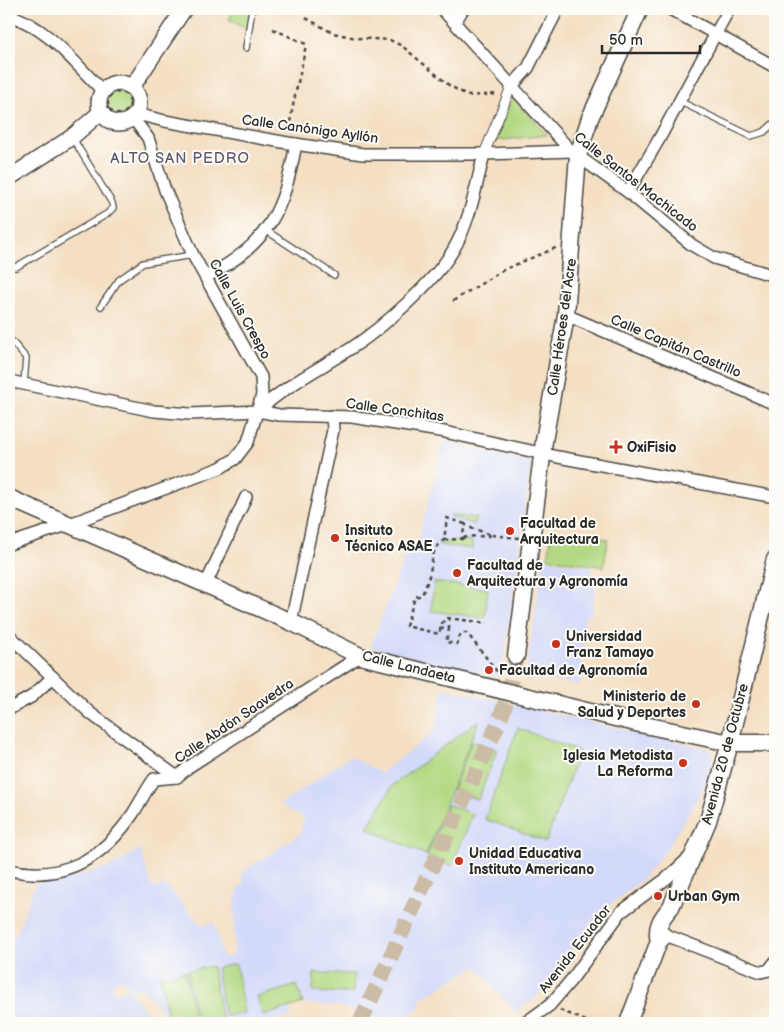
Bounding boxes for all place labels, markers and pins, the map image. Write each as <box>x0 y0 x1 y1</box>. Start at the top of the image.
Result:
place label: OxiFisio <box>627 439 677 456</box>
marker: OxiFisio <box>609 440 623 454</box>
place label: Facultad de Arquitectura <box>519 515 599 548</box>
place label: Insituto Técnico ASAE <box>345 522 433 555</box>
marker: Facultad de Arquitectura <box>504 525 516 537</box>
marker: Insituto Técnico ASAE <box>329 532 341 544</box>
place label: Facultad de Arquitectura y Agronomía <box>466 557 628 590</box>
marker: Facultad de Arquitectura y Agronomía <box>451 567 463 579</box>
place label: Universidad Franz Tamayo <box>566 628 654 661</box>
marker: Universidad Franz Tamayo <box>550 638 562 650</box>
place label: Facultad de Agronomía <box>499 662 648 679</box>
marker: Facultad de Agronomía <box>483 664 495 676</box>
place label: Ministerio de Salud y Deportes <box>578 688 686 721</box>
marker: Ministerio de Salud y Deportes <box>690 698 702 710</box>
place label: Iglesia Metodista La Reforma <box>563 747 673 780</box>
marker: Iglesia Metodista La Reforma <box>677 757 689 769</box>
place label: Unidad Educativa Instituto Americano <box>469 845 594 878</box>
marker: Unidad Educativa Instituto Americano <box>453 855 465 867</box>
place label: Urban Gym <box>668 888 740 905</box>
marker: Urban Gym <box>652 890 664 902</box>

